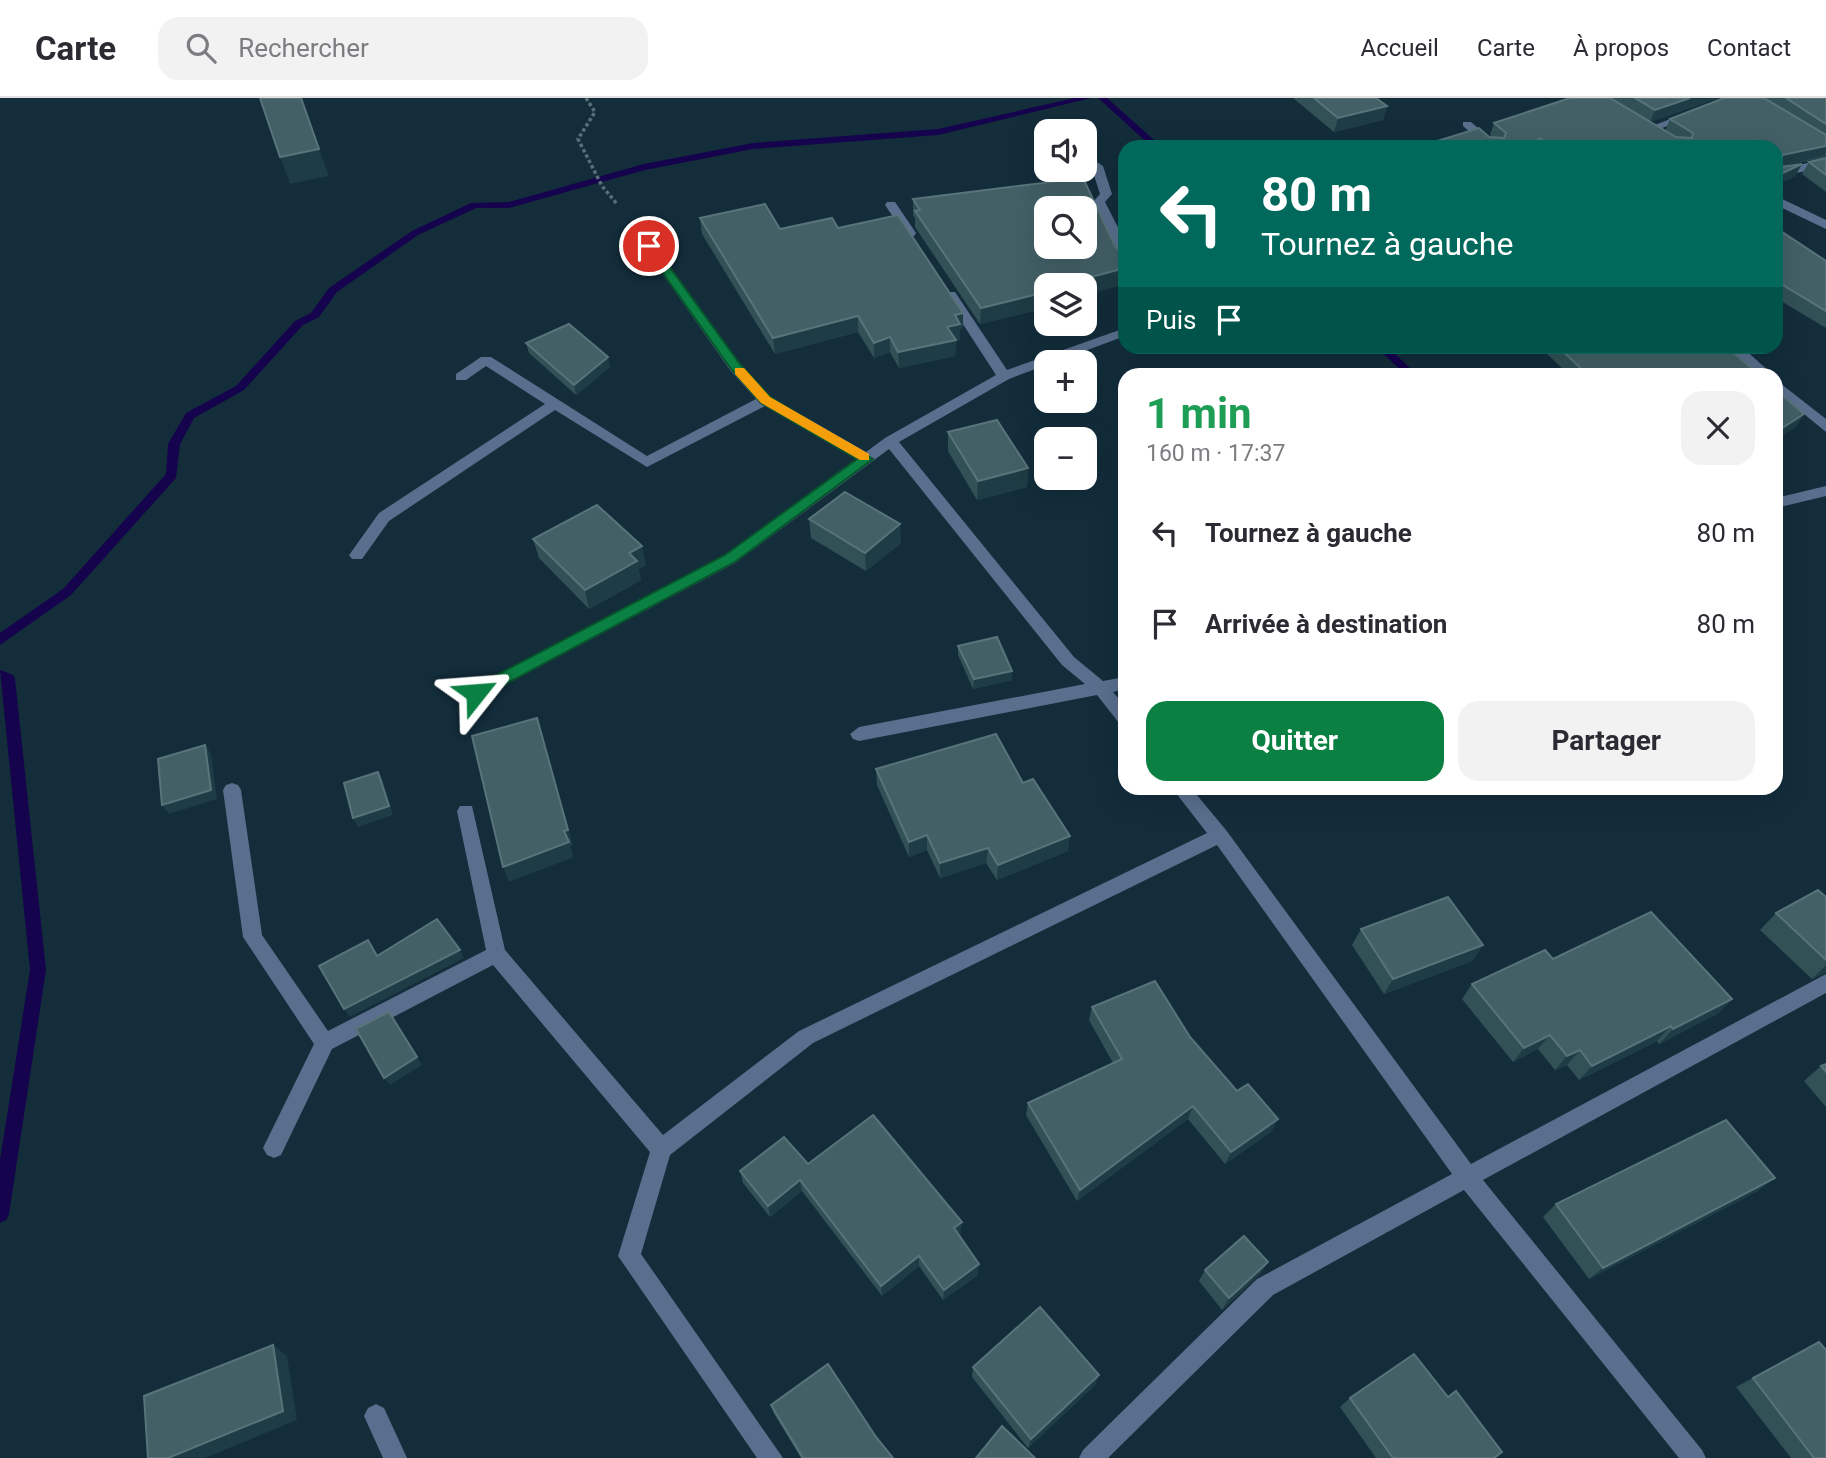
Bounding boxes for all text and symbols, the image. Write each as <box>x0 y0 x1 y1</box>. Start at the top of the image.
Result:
search box <box>158 17 648 80</box>
text: Carte <box>35 29 116 68</box>
icon: search <box>182 29 220 67</box>
text: Rechercher <box>238 33 369 63</box>
text: Accueil <box>1360 34 1439 62</box>
text: Carte <box>1477 34 1535 62</box>
text: À propos <box>1573 34 1669 62</box>
text: Contact <box>1707 34 1791 62</box>
map controls <box>1034 119 1097 490</box>
button: sound <box>1034 119 1097 182</box>
text: 80 m <box>1261 166 1372 223</box>
icon: left <box>1146 168 1237 259</box>
button: search <box>1034 196 1097 259</box>
pin <box>619 216 679 276</box>
text: Tournez à gauche <box>1261 225 1513 263</box>
icon: arrive <box>630 227 668 265</box>
button: layers <box>1034 273 1097 336</box>
icon: arrive <box>1210 301 1248 339</box>
text: Puis <box>1146 305 1196 335</box>
button: + <box>1034 350 1097 413</box>
text: 1 min <box>1146 389 1252 438</box>
button: close <box>1681 391 1755 465</box>
button: − <box>1034 427 1097 490</box>
text: 160 m · 17:37 <box>1146 440 1285 467</box>
icon: left <box>1146 514 1184 552</box>
text: Tournez à gauche <box>1205 518 1412 548</box>
text: 80 m <box>1697 518 1755 548</box>
icon: arrive <box>1146 605 1184 643</box>
text: Arrivée à destination <box>1205 609 1447 639</box>
text: 80 m <box>1697 609 1755 639</box>
position arrow <box>439 656 513 730</box>
button: Quitter <box>1146 701 1444 781</box>
button: Partager <box>1458 701 1755 781</box>

